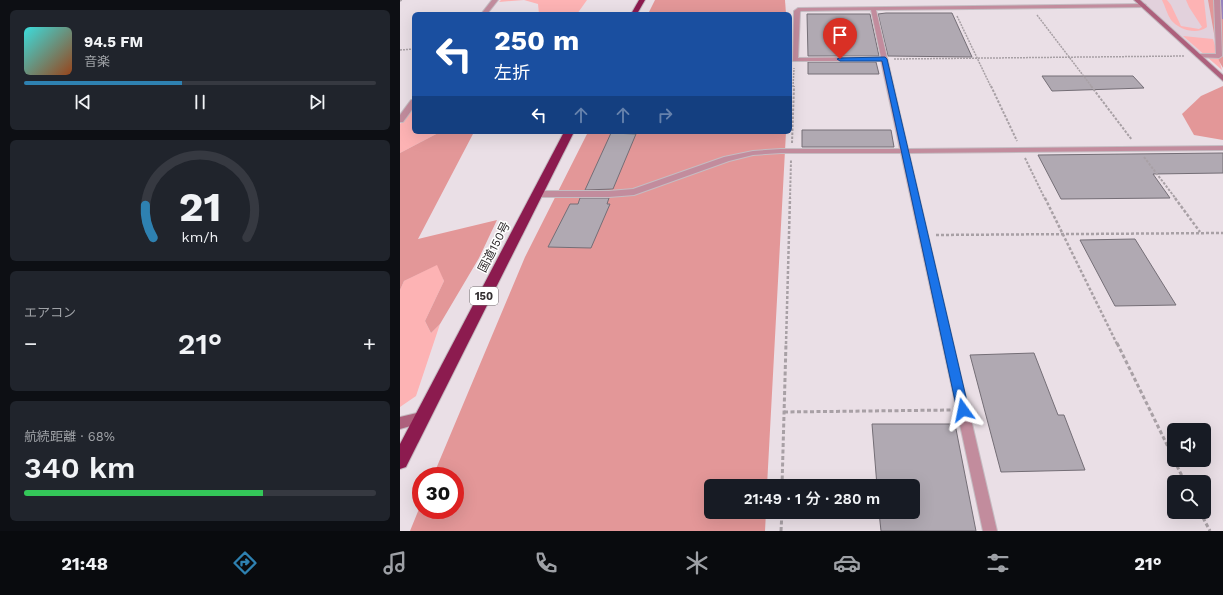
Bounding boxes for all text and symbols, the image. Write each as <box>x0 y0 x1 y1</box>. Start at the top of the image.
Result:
pin <box>823 18 857 59</box>
text: 250 m <box>494 24 579 57</box>
icon: arrive <box>829 24 851 46</box>
icon: left <box>428 28 480 80</box>
text: 94.5 FM <box>84 33 143 51</box>
text: 音楽 <box>84 54 110 69</box>
text: 左折 <box>494 62 530 83</box>
icon: previous <box>72 91 94 113</box>
icon: pause <box>189 91 211 113</box>
icon: next <box>306 91 328 113</box>
icon: left <box>528 104 550 126</box>
icon: ahead <box>570 104 592 126</box>
icon: ahead <box>612 104 634 126</box>
icon: right <box>654 104 676 126</box>
text: 21 <box>179 182 221 231</box>
street label: 国道150号 <box>475 219 513 275</box>
text: km/h <box>182 229 218 245</box>
road number: 150 <box>470 287 498 305</box>
text: エアコン <box>24 305 76 320</box>
text: 21° <box>178 326 222 361</box>
text: − <box>24 331 37 356</box>
text: + <box>363 331 376 356</box>
position arrow <box>942 389 984 431</box>
map controls <box>1167 423 1211 519</box>
button: sound <box>1167 423 1211 467</box>
text: 航続距離 · 68% <box>24 429 115 444</box>
text: 340 km <box>24 450 135 485</box>
speed limit sign: 30 <box>412 467 464 519</box>
button: search <box>1167 475 1211 519</box>
text: 21:49 · 1 分 · 280 m <box>744 490 880 508</box>
icon: directions <box>231 549 259 577</box>
icon: music <box>381 549 409 577</box>
icon: phone <box>532 549 560 577</box>
icon: climate <box>683 549 711 577</box>
icon: car <box>833 549 861 577</box>
icon: filters <box>984 549 1012 577</box>
text: 21:48 <box>61 553 108 574</box>
text: 21° <box>1134 553 1162 574</box>

